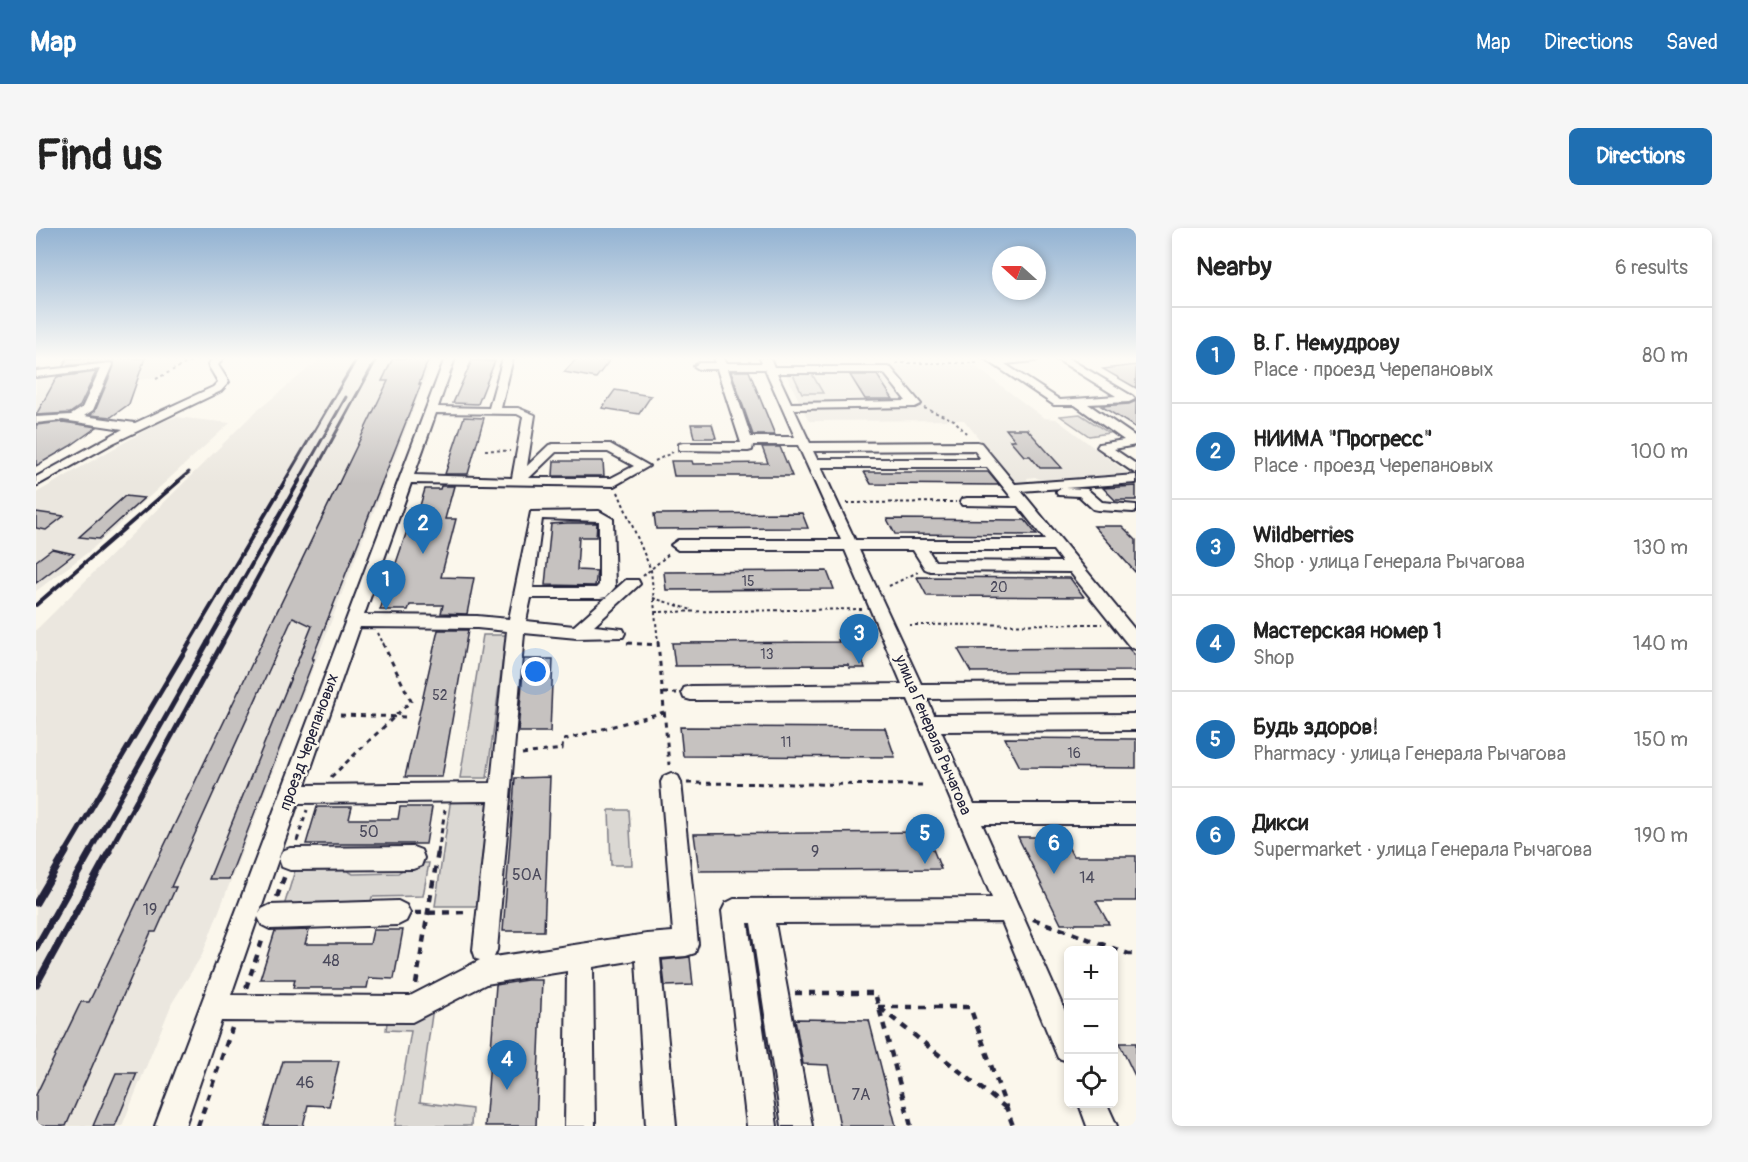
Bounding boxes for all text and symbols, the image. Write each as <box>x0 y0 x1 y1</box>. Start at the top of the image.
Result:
text: Map <box>30 25 76 60</box>
text: Map <box>1476 29 1511 56</box>
text: Directions <box>1544 29 1633 56</box>
text: Saved <box>1666 29 1718 56</box>
button: Directions <box>1569 128 1712 185</box>
text: Find us <box>36 130 162 182</box>
north arrow <box>992 246 1046 300</box>
text: Nearby <box>1196 251 1272 283</box>
text: 6 results <box>1615 255 1688 280</box>
text: В. Г. Немудрову <box>1253 329 1399 357</box>
text: 1 <box>1212 343 1219 368</box>
text: 80 m <box>1642 343 1688 368</box>
text: Place · проезд Черепановых <box>1253 357 1494 382</box>
text: НИИМА "Прогресс" <box>1253 425 1433 453</box>
text: 2 <box>1210 439 1221 464</box>
text: 100 m <box>1631 439 1688 464</box>
text: Place · проезд Черепановых <box>1253 453 1494 478</box>
pin: 2 <box>404 504 442 554</box>
text: Wildberries <box>1253 521 1354 549</box>
text: 3 <box>1210 535 1221 560</box>
text: 130 m <box>1633 535 1688 560</box>
text: Shop · улица Генерала Рычагова <box>1253 549 1525 574</box>
pin: 1 <box>366 560 406 610</box>
house number: 15 <box>741 573 755 590</box>
house number: 20 <box>990 579 1008 596</box>
pin: 3 <box>840 614 878 664</box>
text: Мастерская номер 1 <box>1253 617 1442 645</box>
text: 4 <box>1210 631 1221 656</box>
text: 140 m <box>1633 631 1688 656</box>
text: Shop <box>1253 645 1294 670</box>
house number: 13 <box>760 646 774 663</box>
street label: улица Генерала Рычагова <box>890 651 976 818</box>
your location <box>521 657 550 686</box>
street label: проезд Черепановых <box>275 671 343 813</box>
house number: 52 <box>432 687 448 704</box>
text: Будь здоров! <box>1253 713 1379 741</box>
text: 5 <box>1210 727 1221 752</box>
text: 150 m <box>1634 727 1688 752</box>
house number: 11 <box>781 734 791 751</box>
text: Pharmacy · улица Генерала Рычагова <box>1253 741 1566 766</box>
house number: 16 <box>1067 745 1081 762</box>
text: Дикси <box>1253 809 1308 837</box>
pin: 5 <box>906 814 944 864</box>
house number: 50 <box>359 822 379 842</box>
text: 6 <box>1210 823 1221 848</box>
text: 190 m <box>1634 823 1688 848</box>
pin: 6 <box>1034 824 1074 874</box>
text: Supermarket · улица Генерала Рычагова <box>1253 837 1592 862</box>
house number: 9 <box>811 842 819 862</box>
house number: 50А <box>512 865 542 885</box>
house number: 14 <box>1079 868 1095 888</box>
house number: 19 <box>143 900 157 920</box>
map controls <box>1064 946 1118 1108</box>
button: + <box>1064 946 1118 1000</box>
house number: 48 <box>322 951 340 971</box>
button: − <box>1064 1000 1118 1054</box>
pin: 4 <box>488 1040 526 1090</box>
button: locate <box>1064 1054 1118 1108</box>
house number: 46 <box>296 1073 314 1093</box>
house number: 7А <box>852 1085 870 1105</box>

